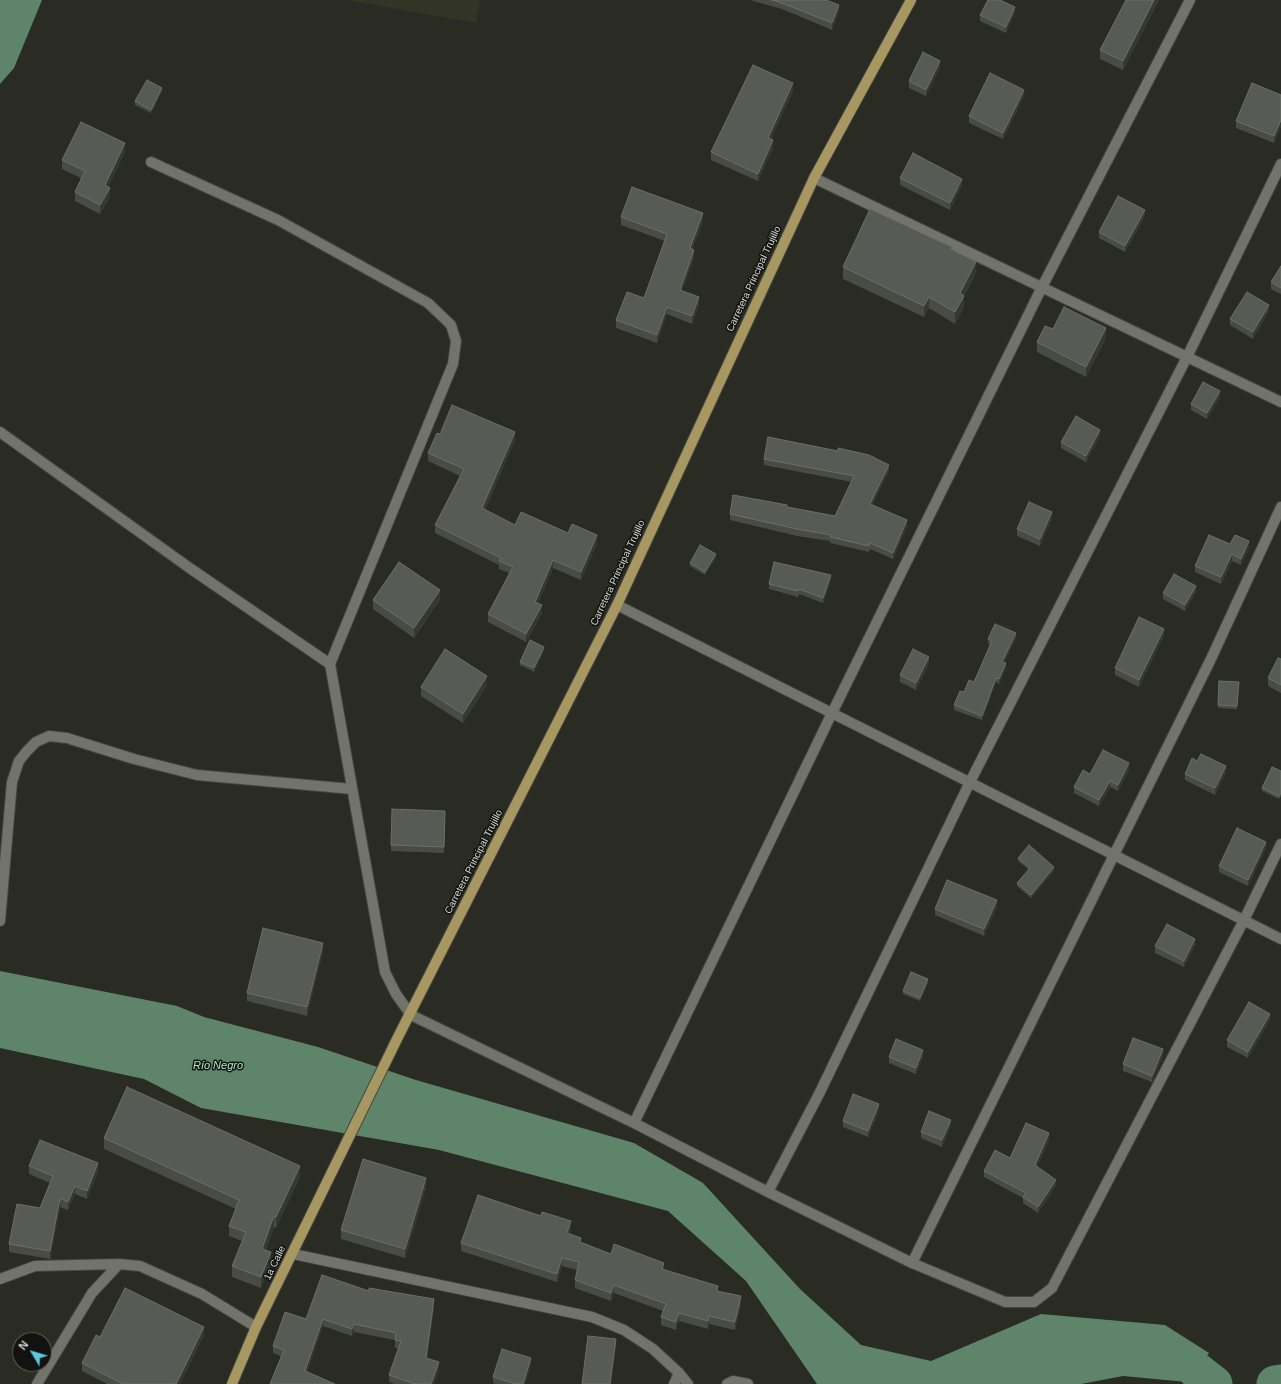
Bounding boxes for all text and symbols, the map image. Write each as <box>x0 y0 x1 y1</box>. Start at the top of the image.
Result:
street label: Carretera Principal Trujillo <box>724 224 784 334</box>
street label: Carretera Principal Trujillo <box>588 518 648 628</box>
street label: Carretera Principal Trujillo <box>442 808 506 916</box>
water label: Río Negro <box>193 1059 243 1073</box>
street label: 1a Calle <box>262 1244 288 1282</box>
north arrow <box>12 1332 52 1372</box>
text: N <box>16 1338 31 1352</box>

